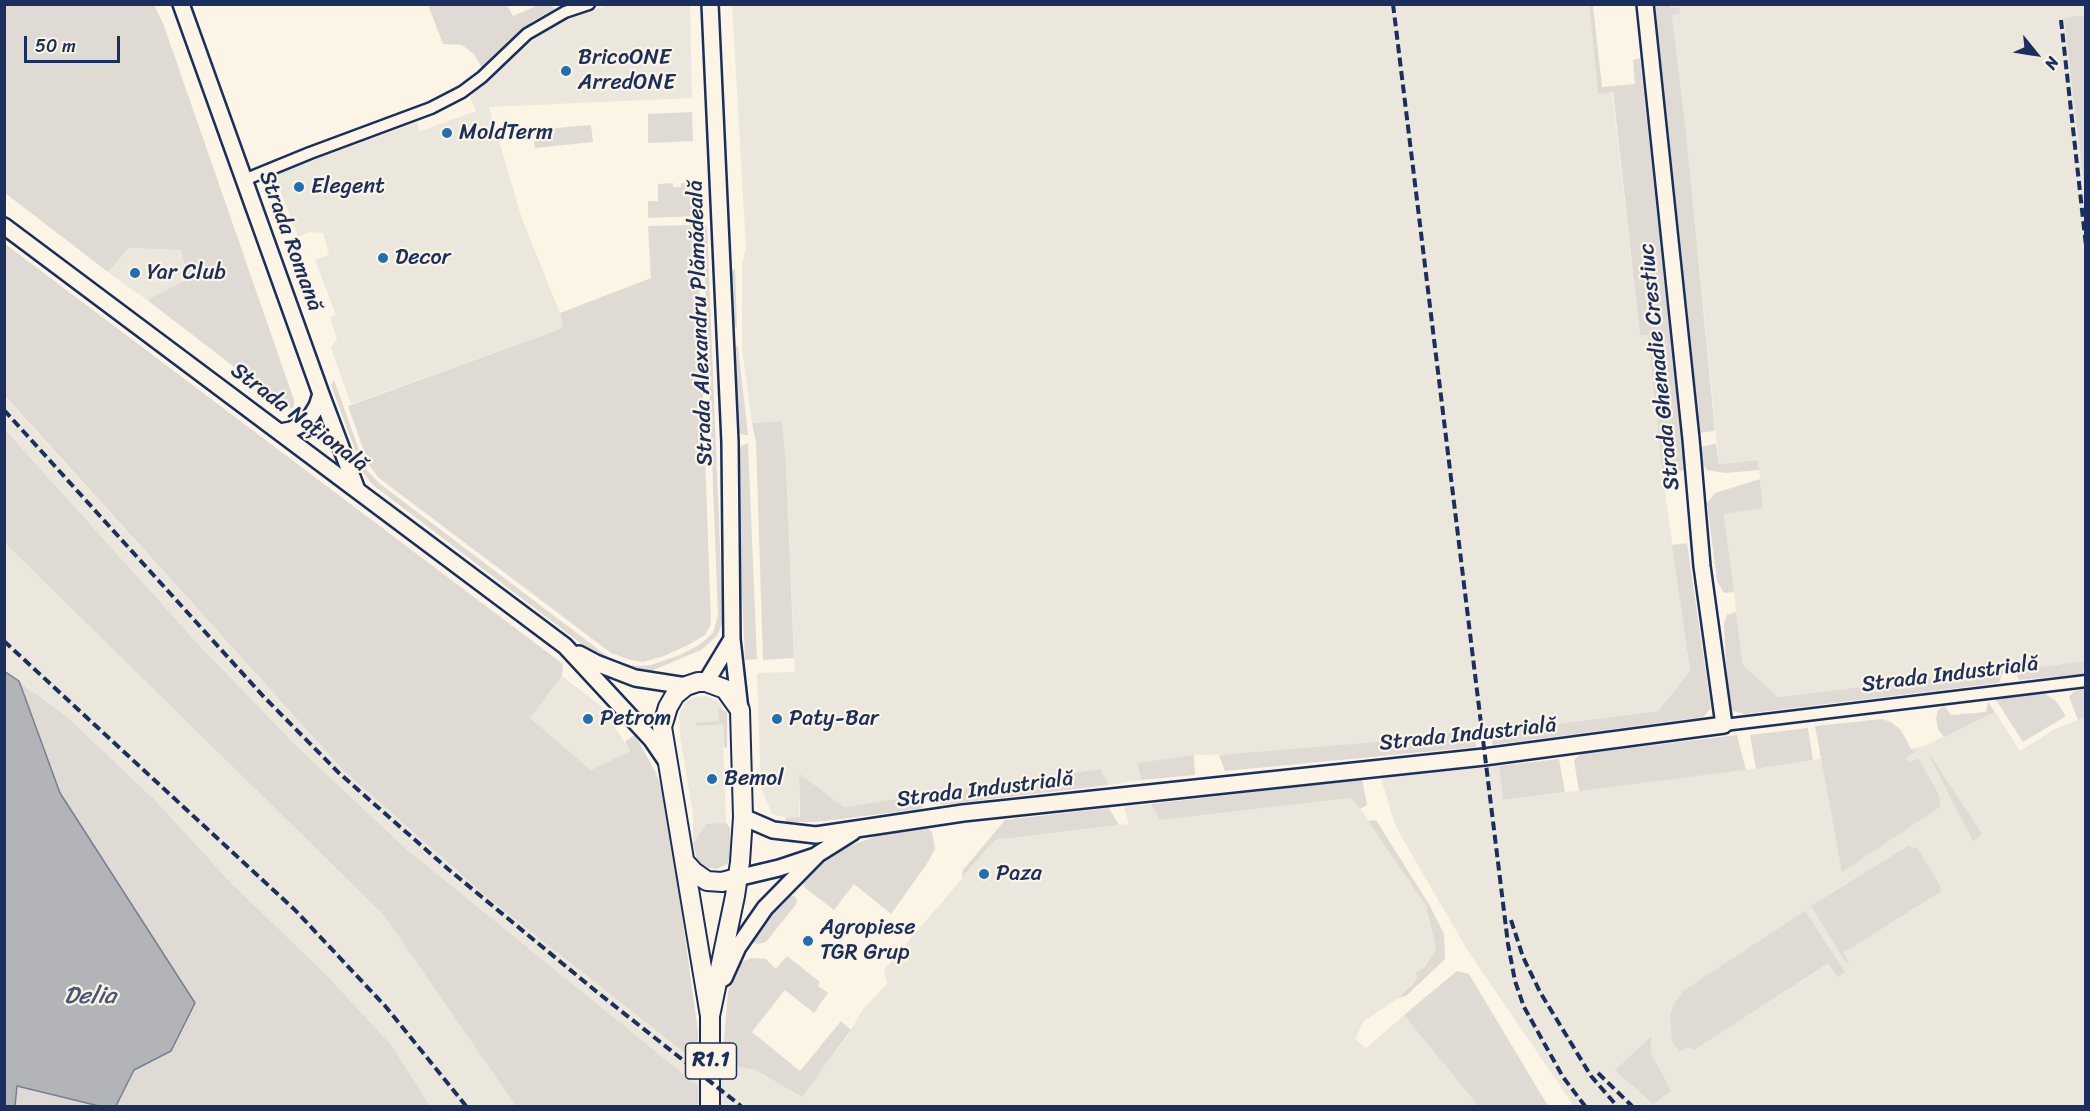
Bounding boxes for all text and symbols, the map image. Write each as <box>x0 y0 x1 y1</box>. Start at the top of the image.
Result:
scale bar <box>27 24 123 62</box>
north arrow <box>2006 24 2066 84</box>
text: 50 m <box>35 30 76 62</box>
place label: BricoONE ArredONE <box>578 45 675 96</box>
text: N <box>2037 51 2067 75</box>
marker: BricoONE ArredONE <box>559 64 573 78</box>
place label: MoldTerm <box>459 120 553 146</box>
marker: MoldTerm <box>440 126 454 140</box>
street label: Strada Romană <box>252 167 328 315</box>
place label: Elegent <box>311 174 385 200</box>
marker: Elegent <box>292 180 306 194</box>
street label: Strada Alexandru Plămădeală <box>683 180 719 466</box>
street label: Strada Ghenadie Crestiuc <box>1634 242 1686 492</box>
place label: Decor <box>395 245 451 271</box>
marker: Decor <box>376 251 390 265</box>
place label: Yar Club <box>147 260 226 286</box>
marker: Yar Club <box>128 266 142 280</box>
street label: Strada Națională <box>225 358 373 478</box>
street label: Strada Industrială <box>1860 651 2040 699</box>
place label: Petrom <box>600 706 671 732</box>
place label: Paty-Bar <box>789 706 879 732</box>
marker: Petrom <box>581 712 595 726</box>
marker: Paty-Bar <box>770 712 784 726</box>
street label: Strada Industrială <box>1378 713 1558 757</box>
place label: Bemol <box>724 766 784 792</box>
street label: Strada Industrială <box>895 766 1075 814</box>
marker: Bemol <box>705 772 719 786</box>
place label: Paza <box>996 861 1042 887</box>
marker: Paza <box>977 867 991 881</box>
place label: Agropiese TGR Grup <box>820 915 915 966</box>
marker: Agropiese TGR Grup <box>801 934 815 948</box>
water label: Delia <box>64 983 116 1011</box>
road number: R1.1 <box>686 1043 736 1079</box>

